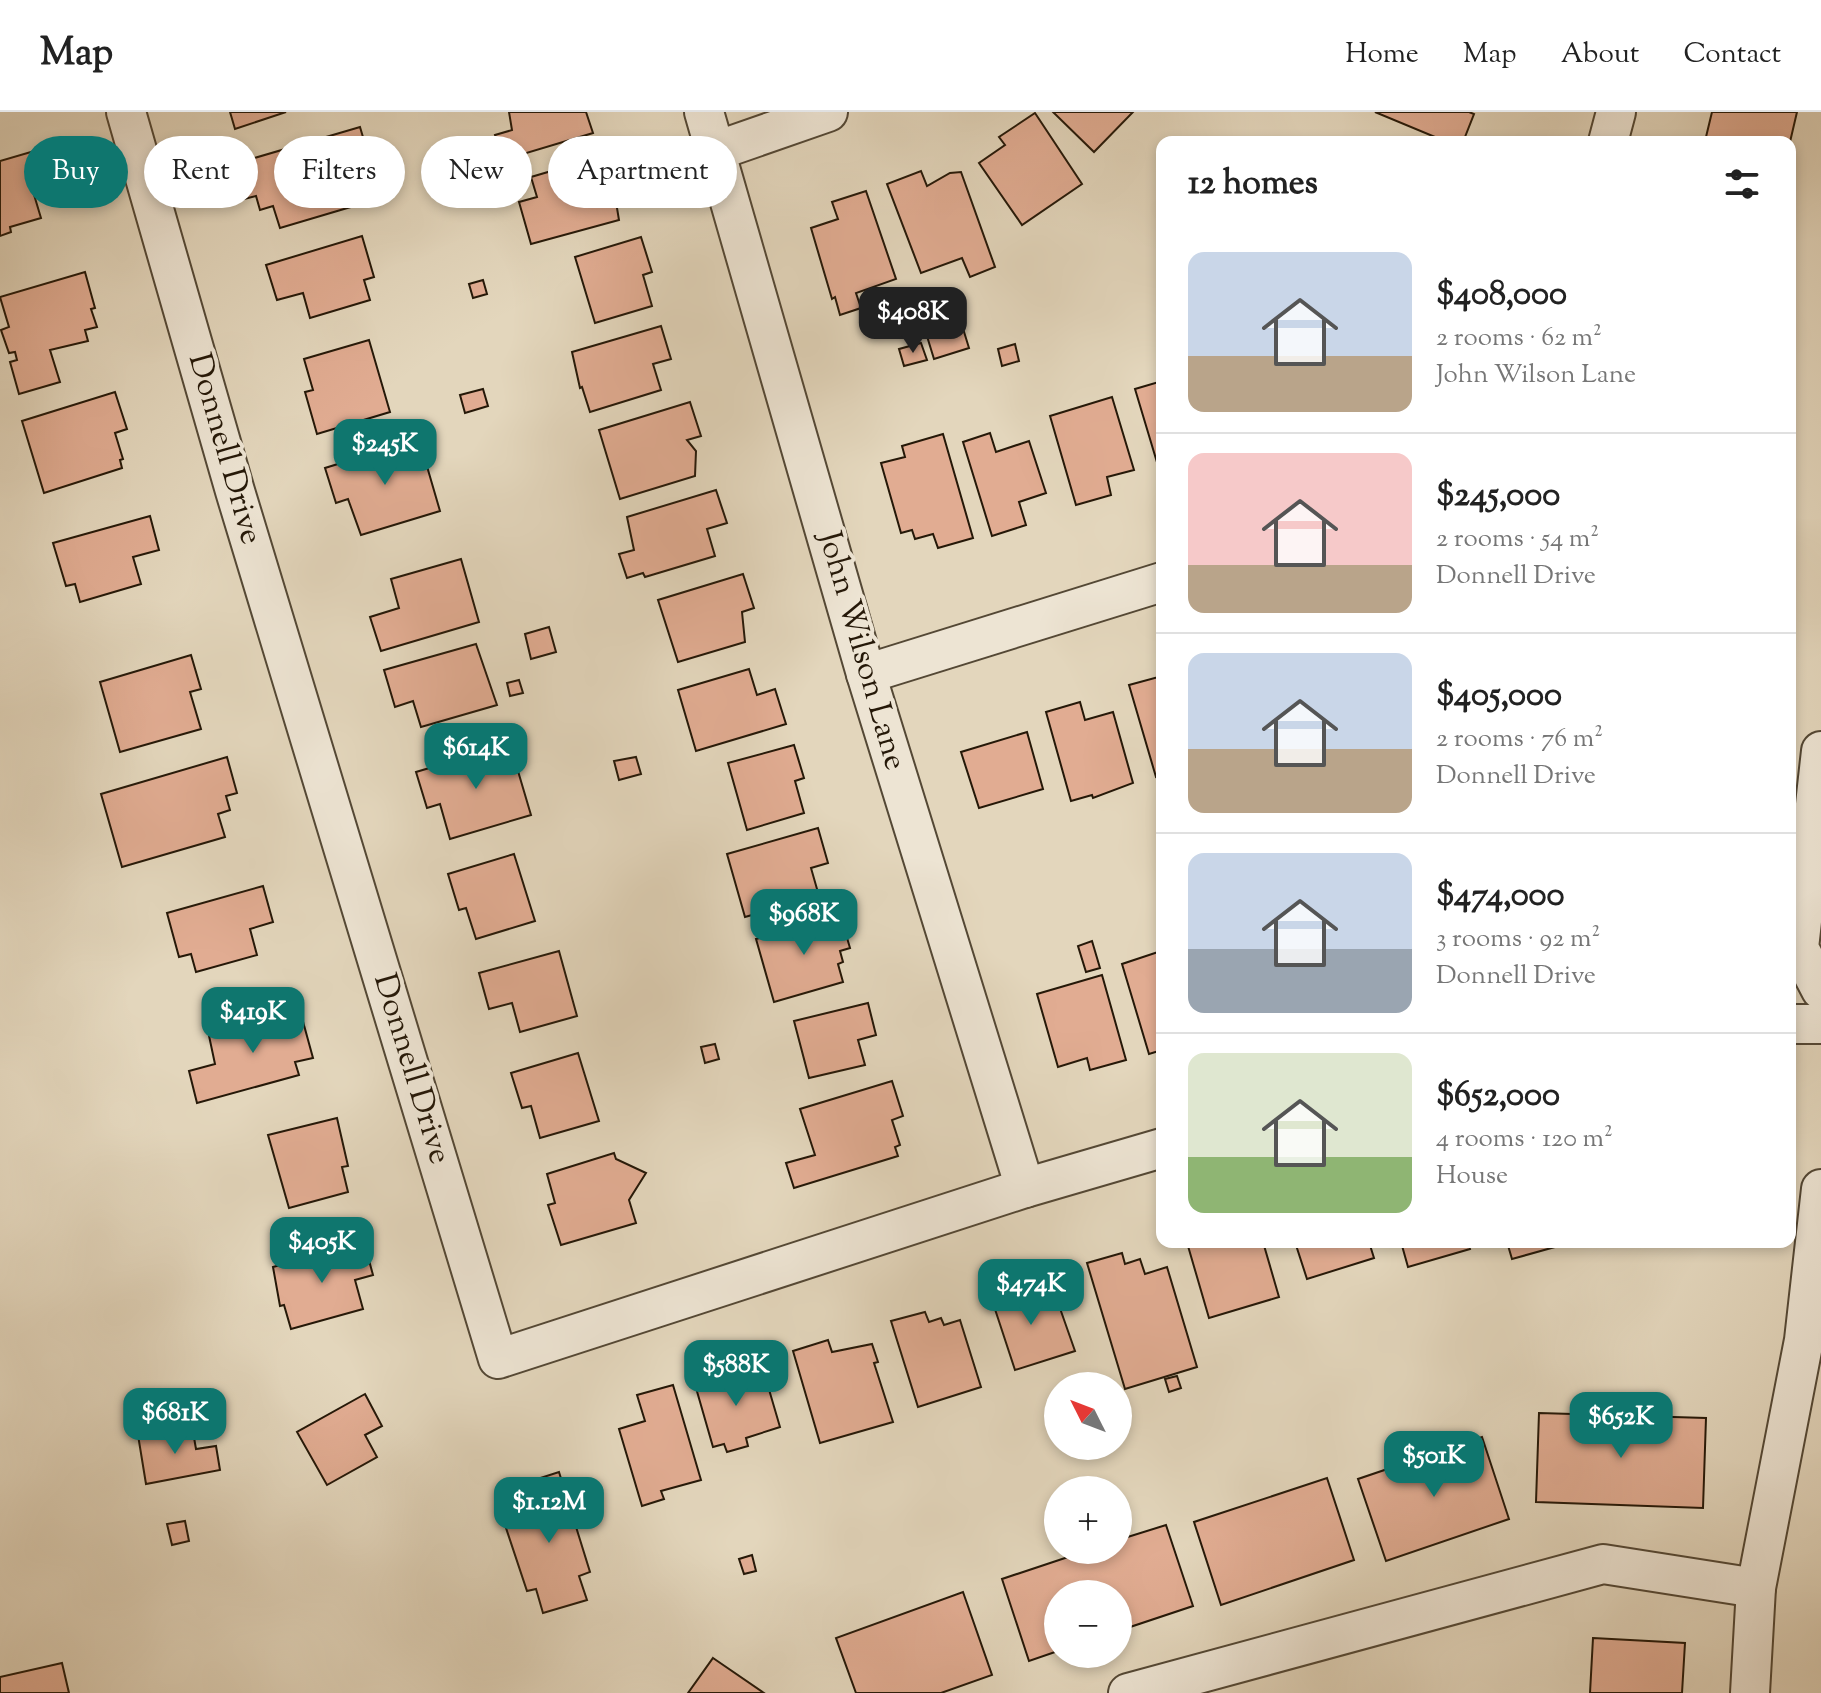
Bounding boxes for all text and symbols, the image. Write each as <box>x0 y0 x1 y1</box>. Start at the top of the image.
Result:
text: Map <box>40 28 113 82</box>
text: Home <box>1345 35 1419 75</box>
text: Map <box>1463 35 1517 75</box>
text: About <box>1561 35 1639 75</box>
text: Contact <box>1683 35 1781 75</box>
chip: Buy <box>24 136 128 208</box>
chip: Rent <box>144 136 258 208</box>
chip: Filters <box>274 136 405 208</box>
chip: New <box>421 136 532 208</box>
chip: Apartment <box>548 136 737 208</box>
text: 12 homes <box>1188 160 1318 209</box>
icon: filters <box>1720 162 1764 206</box>
text: $408,000 <box>1436 271 1567 320</box>
icon: home <box>1252 284 1348 380</box>
pin: $408K <box>857 287 969 355</box>
text: $408K <box>877 294 949 331</box>
text: 2 rooms · 62 m² <box>1436 320 1602 357</box>
street label: Donnell Drive <box>175 348 273 550</box>
text: John Wilson Lane <box>1436 357 1636 394</box>
pin: $245K <box>329 419 441 487</box>
text: $245K <box>352 426 418 463</box>
text: $245,000 <box>1436 472 1560 521</box>
icon: home <box>1252 485 1348 581</box>
text: 2 rooms · 54 m² <box>1436 521 1599 558</box>
street label: John Wilson Lane <box>804 524 917 776</box>
text: Donnell Drive <box>1436 558 1596 595</box>
text: $405,000 <box>1436 672 1562 721</box>
icon: home <box>1252 685 1348 781</box>
text: 2 rooms · 76 m² <box>1436 721 1603 758</box>
pin: $614K <box>420 723 532 791</box>
text: $614K <box>442 730 510 767</box>
text: Donnell Drive <box>1436 758 1596 795</box>
text: $474,000 <box>1436 872 1565 921</box>
icon: home <box>1252 885 1348 981</box>
pin: $968K <box>748 889 860 957</box>
text: $968K <box>768 896 840 933</box>
text: 3 rooms · 92 m² <box>1436 921 1600 958</box>
text: Donnell Drive <box>1436 958 1596 995</box>
street label: Donnell Drive <box>360 968 462 1170</box>
pin: $419K <box>197 987 309 1055</box>
text: $419K <box>219 994 287 1031</box>
text: $652,000 <box>1436 1072 1560 1121</box>
icon: home <box>1252 1085 1348 1181</box>
text: 4 rooms · 120 m² <box>1436 1121 1613 1158</box>
text: House <box>1436 1158 1508 1195</box>
pin: $405K <box>266 1217 378 1285</box>
text: $405K <box>288 1224 356 1261</box>
pin: $474K <box>975 1259 1087 1327</box>
text: $474K <box>996 1266 1066 1303</box>
pin: $588K <box>680 1340 792 1408</box>
text: $588K <box>702 1347 770 1384</box>
north arrow <box>1044 1372 1132 1460</box>
map controls <box>1044 1372 1132 1668</box>
pin: $681K <box>119 1388 231 1456</box>
pin: $652K <box>1565 1392 1677 1460</box>
text: $681K <box>141 1395 209 1432</box>
text: $652K <box>1588 1399 1654 1436</box>
pin: $501K <box>1378 1431 1490 1499</box>
text: $501K <box>1402 1438 1466 1475</box>
button: + <box>1044 1476 1132 1564</box>
pin: $1.12M <box>484 1477 614 1545</box>
text: $1.12M <box>512 1484 586 1521</box>
button: − <box>1044 1580 1132 1668</box>

